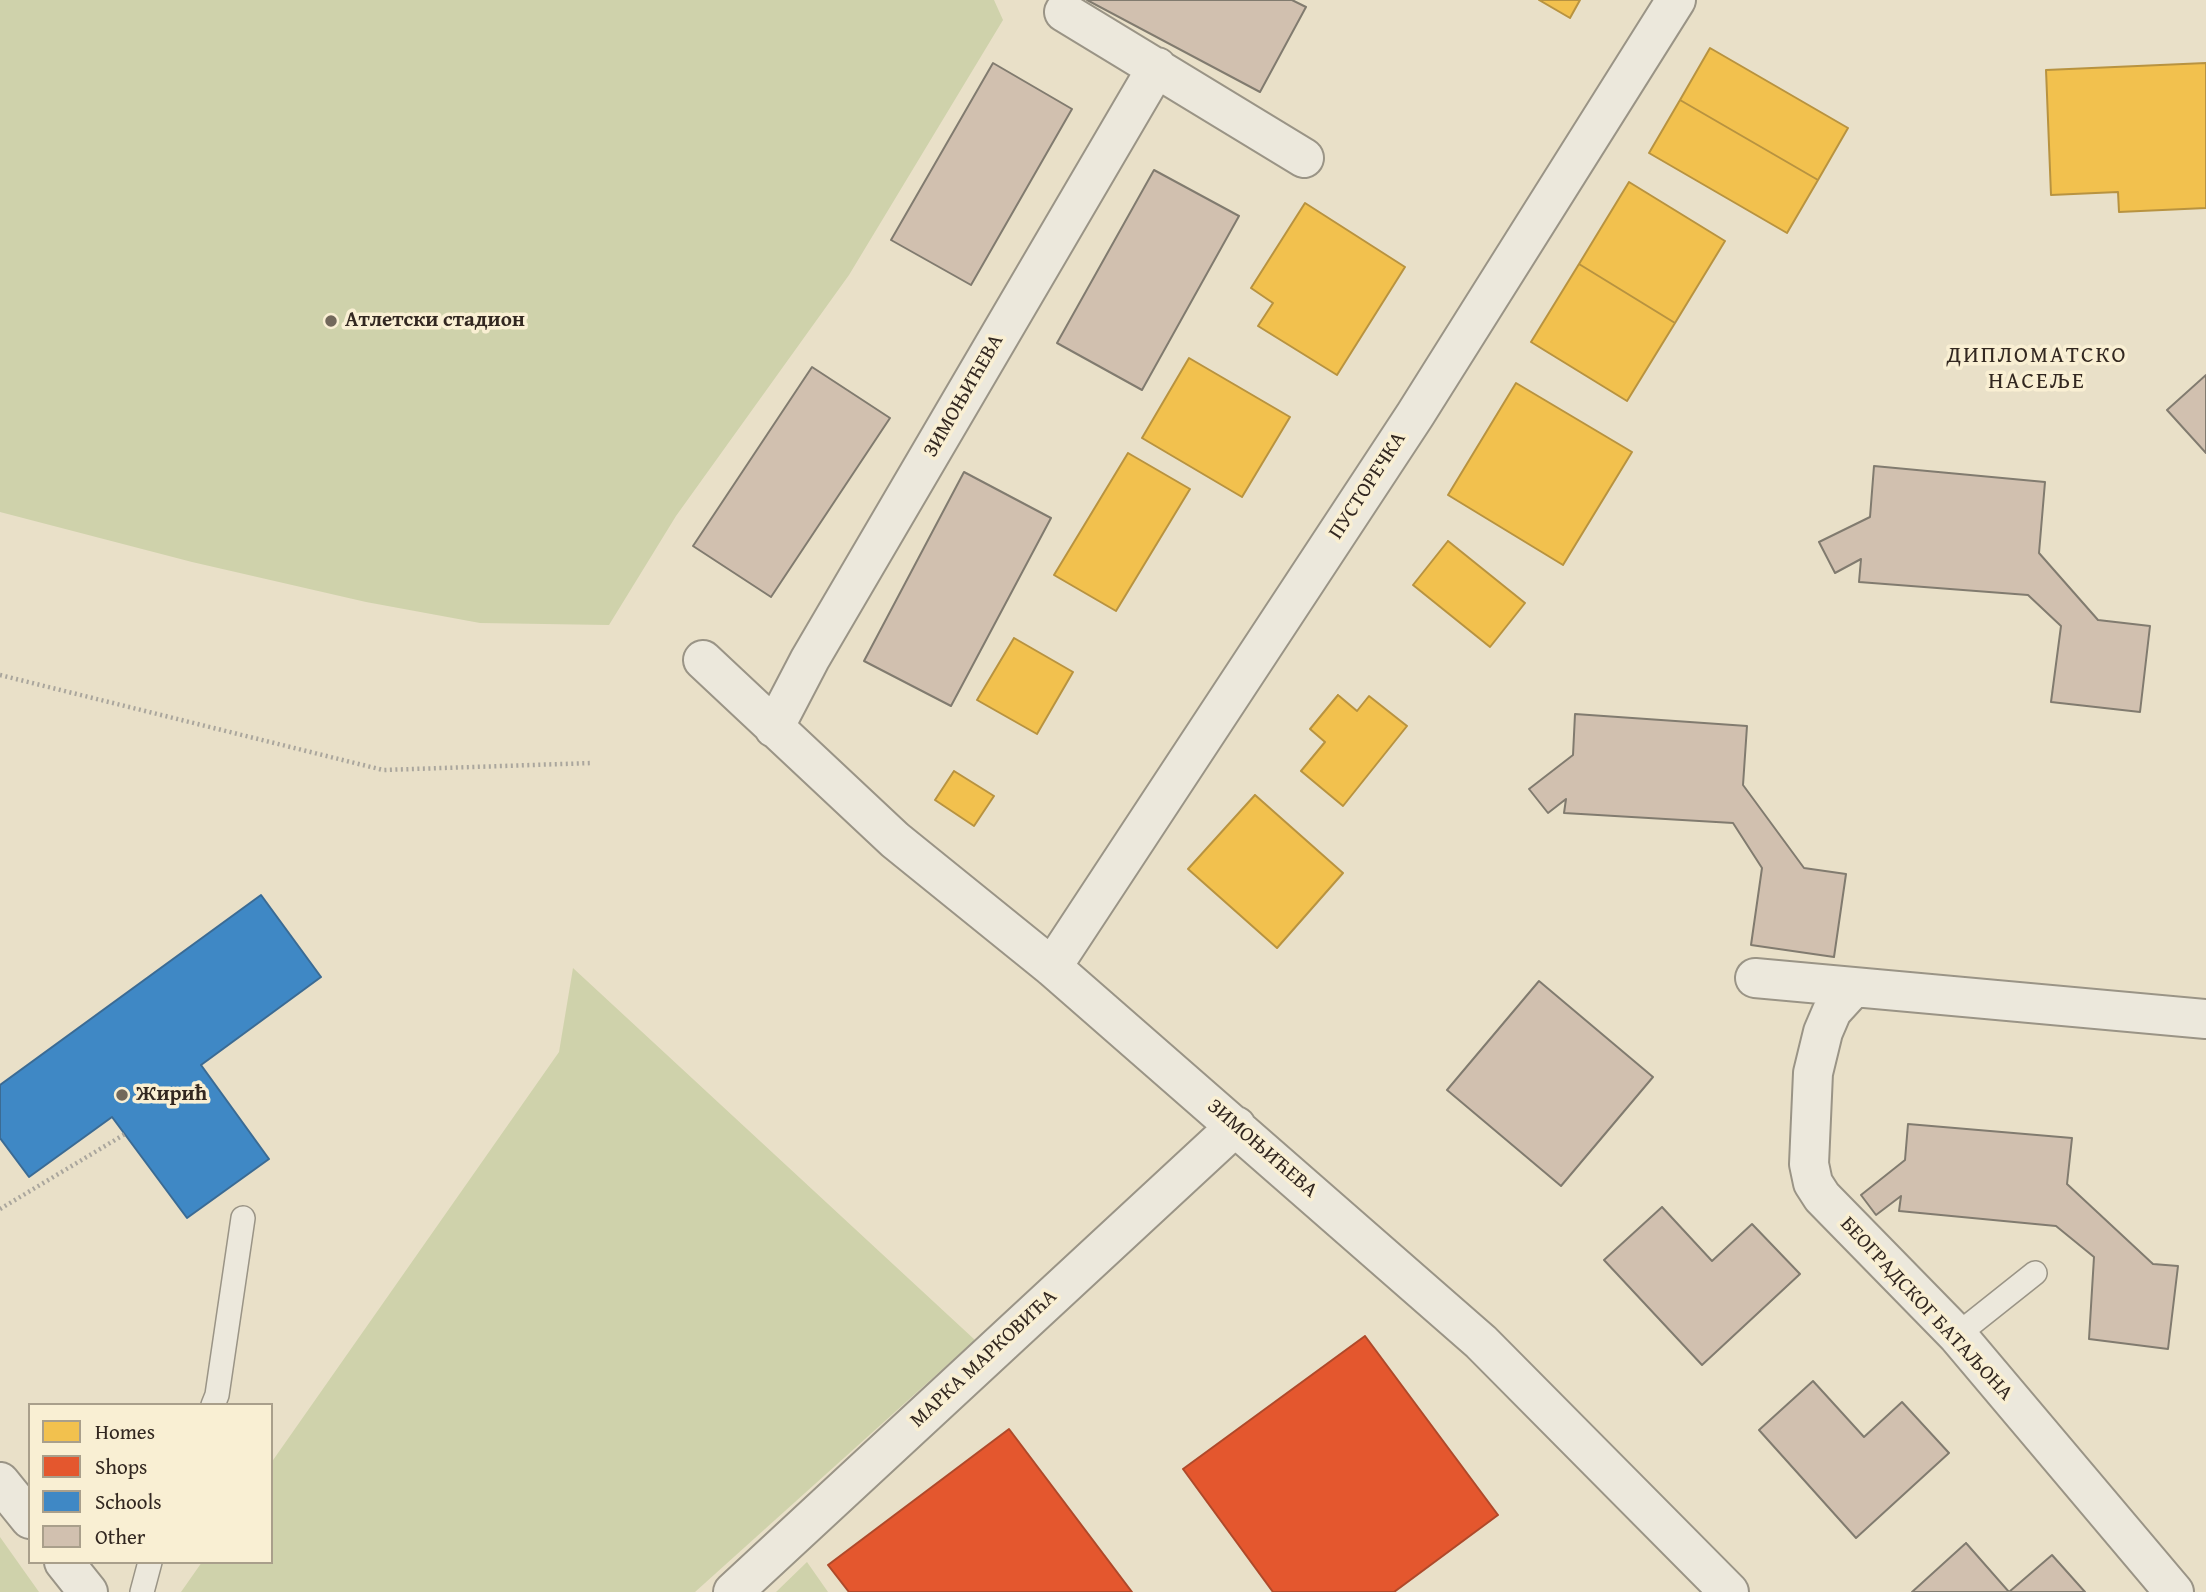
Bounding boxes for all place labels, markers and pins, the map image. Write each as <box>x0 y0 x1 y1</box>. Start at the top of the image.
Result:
place label: Атлетски стадион <box>345 308 525 334</box>
marker: Атлетски стадион <box>323 313 339 329</box>
place label: Жирић <box>136 1082 207 1108</box>
marker: Жирић <box>114 1087 130 1103</box>

